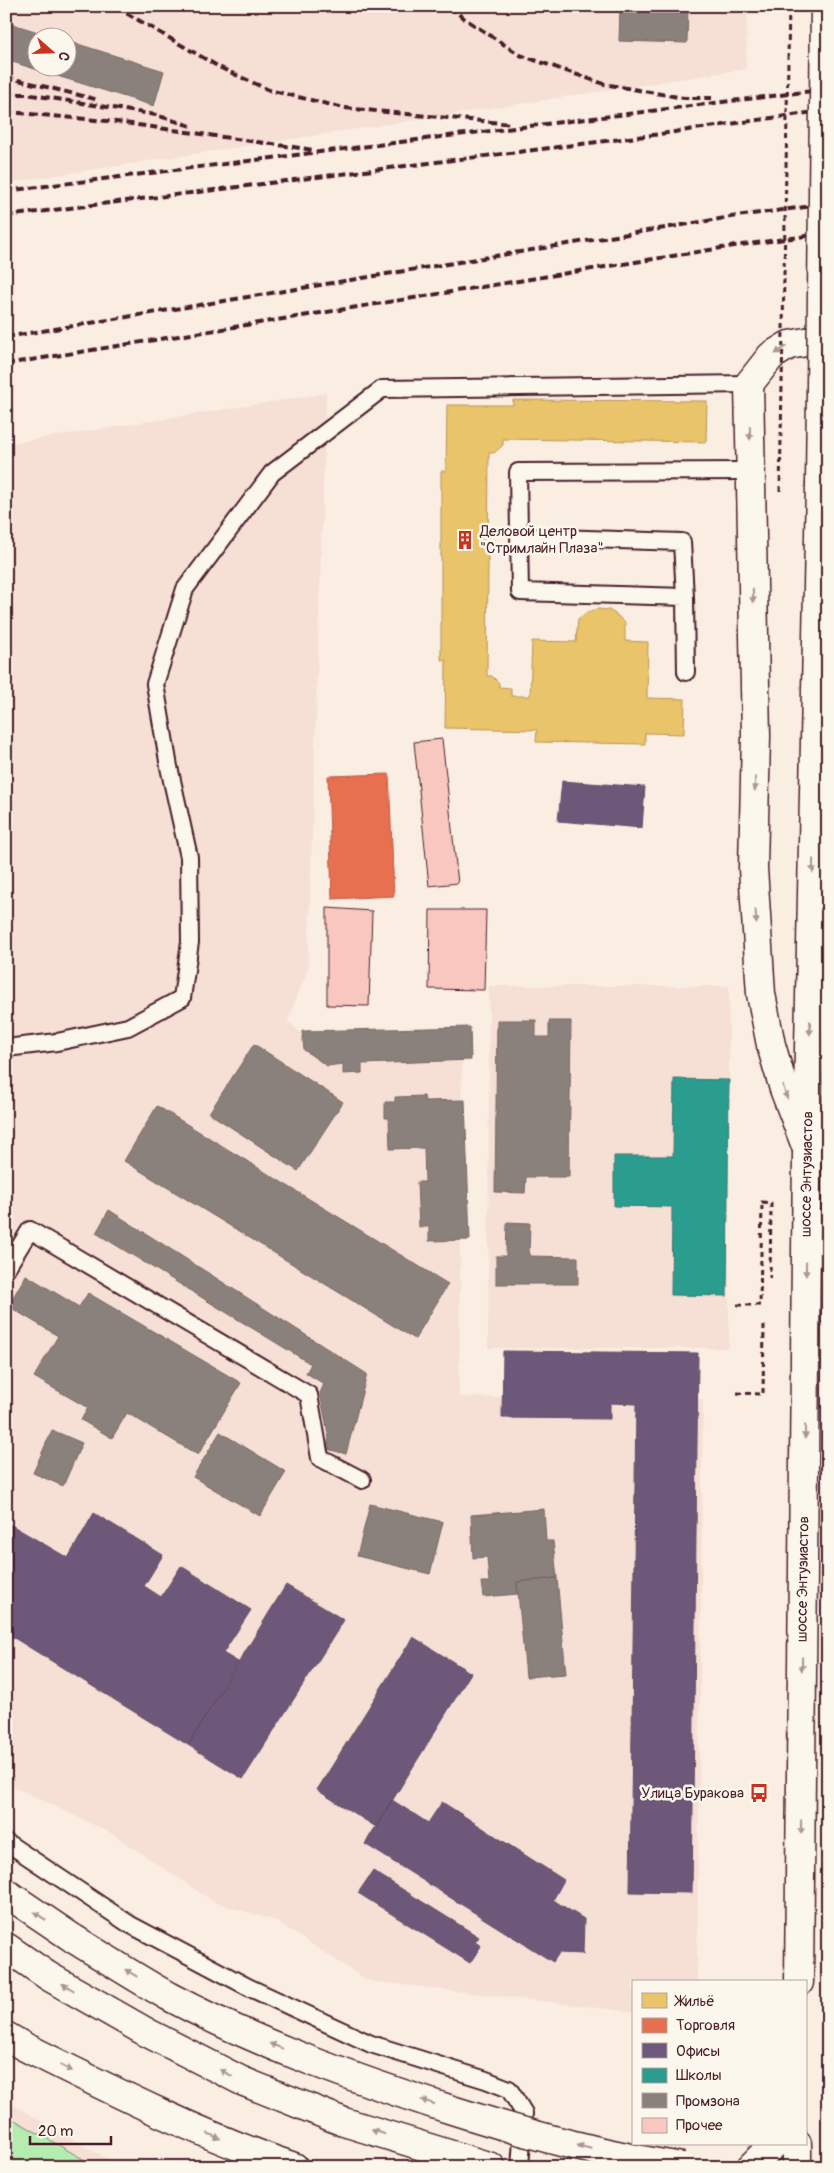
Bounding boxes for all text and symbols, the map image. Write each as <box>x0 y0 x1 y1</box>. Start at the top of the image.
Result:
north arrow <box>28 28 78 78</box>
text: С <box>54 49 73 64</box>
one-way arrow <box>775 345 788 354</box>
one-way arrow <box>746 425 754 441</box>
place label: Деловой центр "Стримлайн Плаза" <box>479 522 603 558</box>
building icon: Деловой центр "Стримлайн Плаза" <box>454 529 476 551</box>
one-way arrow <box>749 588 757 604</box>
one-way arrow <box>751 777 759 793</box>
one-way arrow <box>808 858 816 874</box>
one-way arrow <box>753 909 761 925</box>
one-way arrow <box>805 1021 813 1037</box>
one-way arrow <box>782 1085 790 1100</box>
street label: шоссе Энтузиастов <box>796 1111 818 1237</box>
one-way arrow <box>802 1262 810 1278</box>
one-way arrow <box>800 1424 808 1440</box>
street label: шоссе Энтузиастов <box>792 1516 814 1642</box>
one-way arrow <box>798 1657 806 1673</box>
bus stop icon: Улица Буракова <box>748 1782 770 1804</box>
place label: Улица Буракова <box>641 1784 744 1803</box>
one-way arrow <box>796 1819 804 1835</box>
one-way arrow <box>33 1911 47 1921</box>
one-way arrow <box>124 1969 137 1978</box>
legend <box>632 1980 806 2146</box>
one-way arrow <box>62 1983 75 1992</box>
text: Жильё <box>674 1992 715 2011</box>
text: Торговля <box>676 2016 735 2035</box>
one-way arrow <box>268 2042 283 2050</box>
text: Офисы <box>676 2042 720 2061</box>
one-way arrow <box>59 2064 74 2072</box>
text: Школы <box>676 2066 722 2085</box>
one-way arrow <box>219 2069 234 2077</box>
text: Промзона <box>676 2092 740 2111</box>
one-way arrow <box>420 2097 435 2105</box>
scale bar <box>30 2113 111 2145</box>
text: Прочее <box>676 2116 723 2135</box>
text: 20 m <box>38 2122 73 2141</box>
one-way arrow <box>370 2128 385 2136</box>
one-way arrow <box>207 2132 221 2140</box>
one-way arrow <box>577 2142 592 2150</box>

